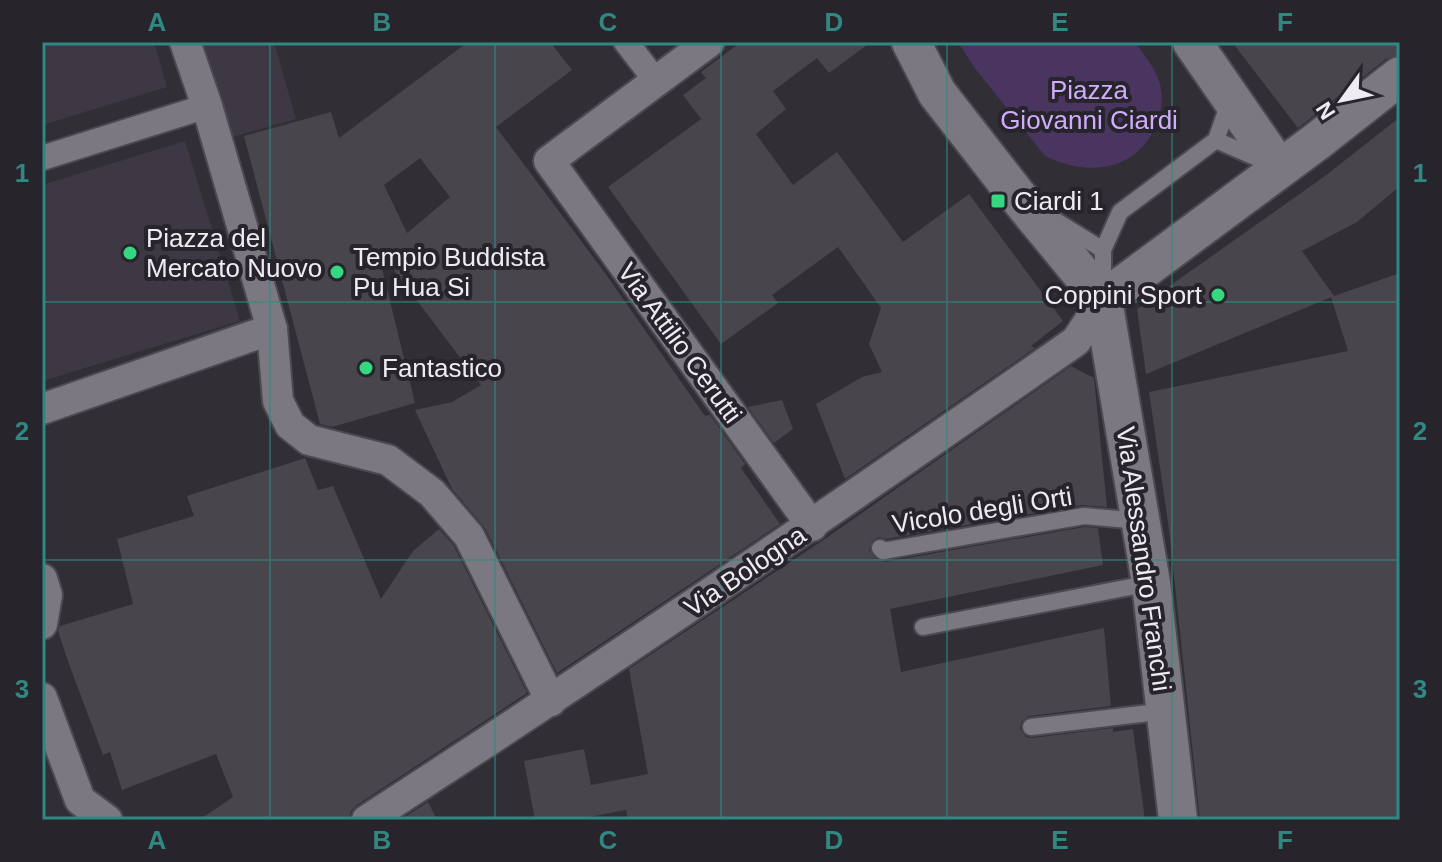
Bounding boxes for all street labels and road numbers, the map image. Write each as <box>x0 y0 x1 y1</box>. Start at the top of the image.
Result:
street label: Via Attilio Cerutti <box>612 257 748 429</box>
street label: Via Alessandro Franchi <box>1111 425 1177 693</box>
street label: Vicolo degli Orti <box>890 481 1074 539</box>
street label: Via Bologna <box>679 519 812 623</box>

